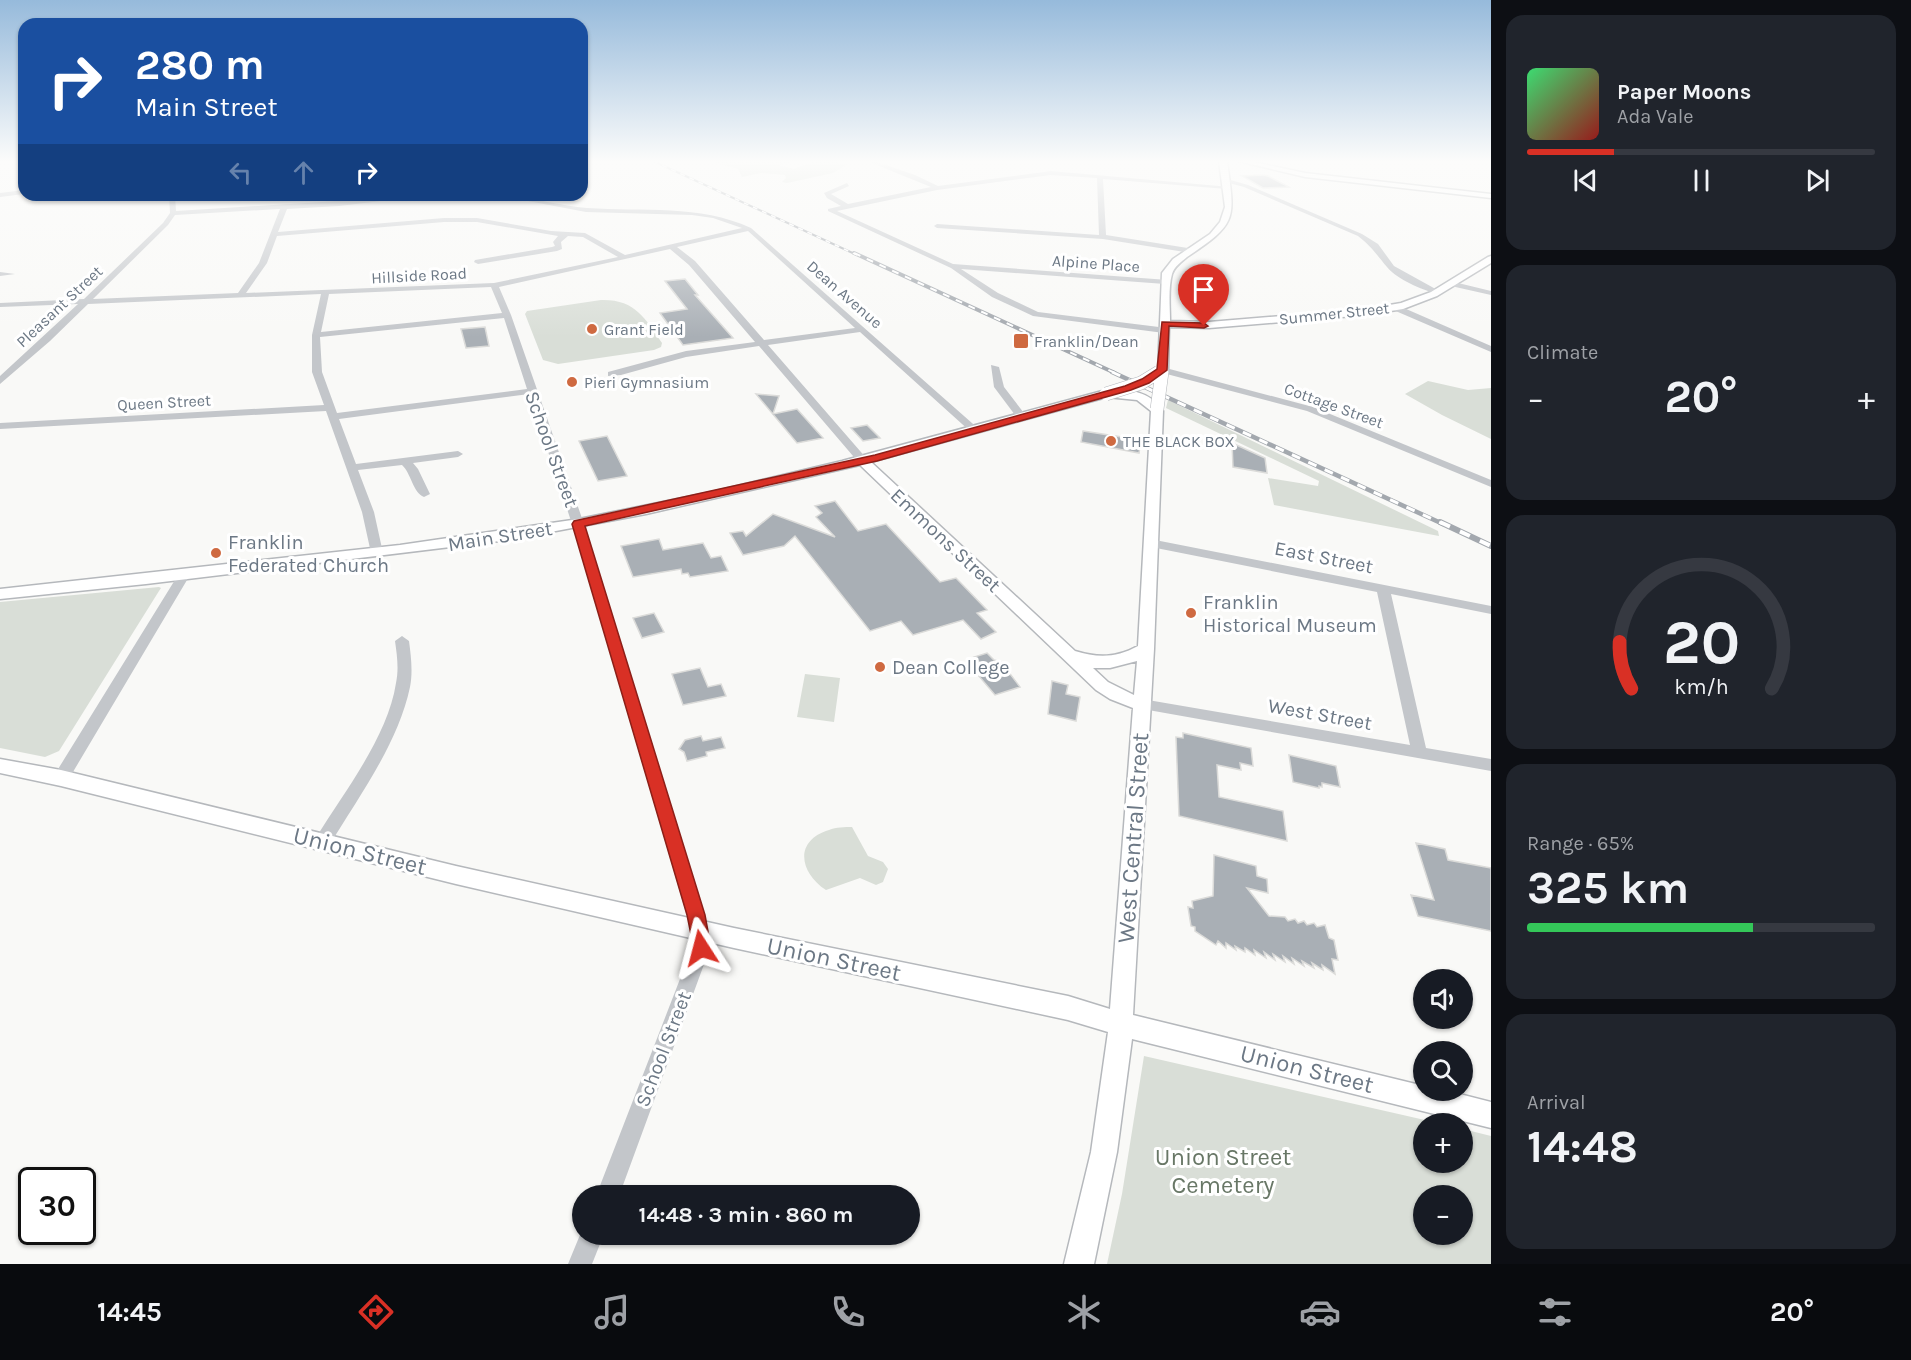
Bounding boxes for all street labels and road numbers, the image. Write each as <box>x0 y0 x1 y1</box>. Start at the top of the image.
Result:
street label: Alpine Place <box>1051 251 1141 276</box>
street label: Dean Avenue <box>803 256 886 332</box>
street label: Pleasant Street <box>12 262 106 351</box>
street label: Hillside Road <box>371 264 467 287</box>
street label: Summer Street <box>1278 298 1390 329</box>
street label: Cottage Street <box>1282 379 1386 432</box>
street label: School Street <box>520 388 583 511</box>
street label: Queen Street <box>117 391 211 414</box>
street label: Emmons Street <box>886 484 1006 597</box>
street label: Main Street <box>446 517 555 556</box>
street label: East Street <box>1273 537 1376 578</box>
street label: West Street <box>1266 694 1374 735</box>
street label: West Central Street <box>1112 732 1154 944</box>
street label: Union Street <box>290 821 430 881</box>
street label: Union Street <box>764 931 904 987</box>
street label: School Street <box>631 988 696 1110</box>
street label: Union Street <box>1237 1039 1377 1099</box>

